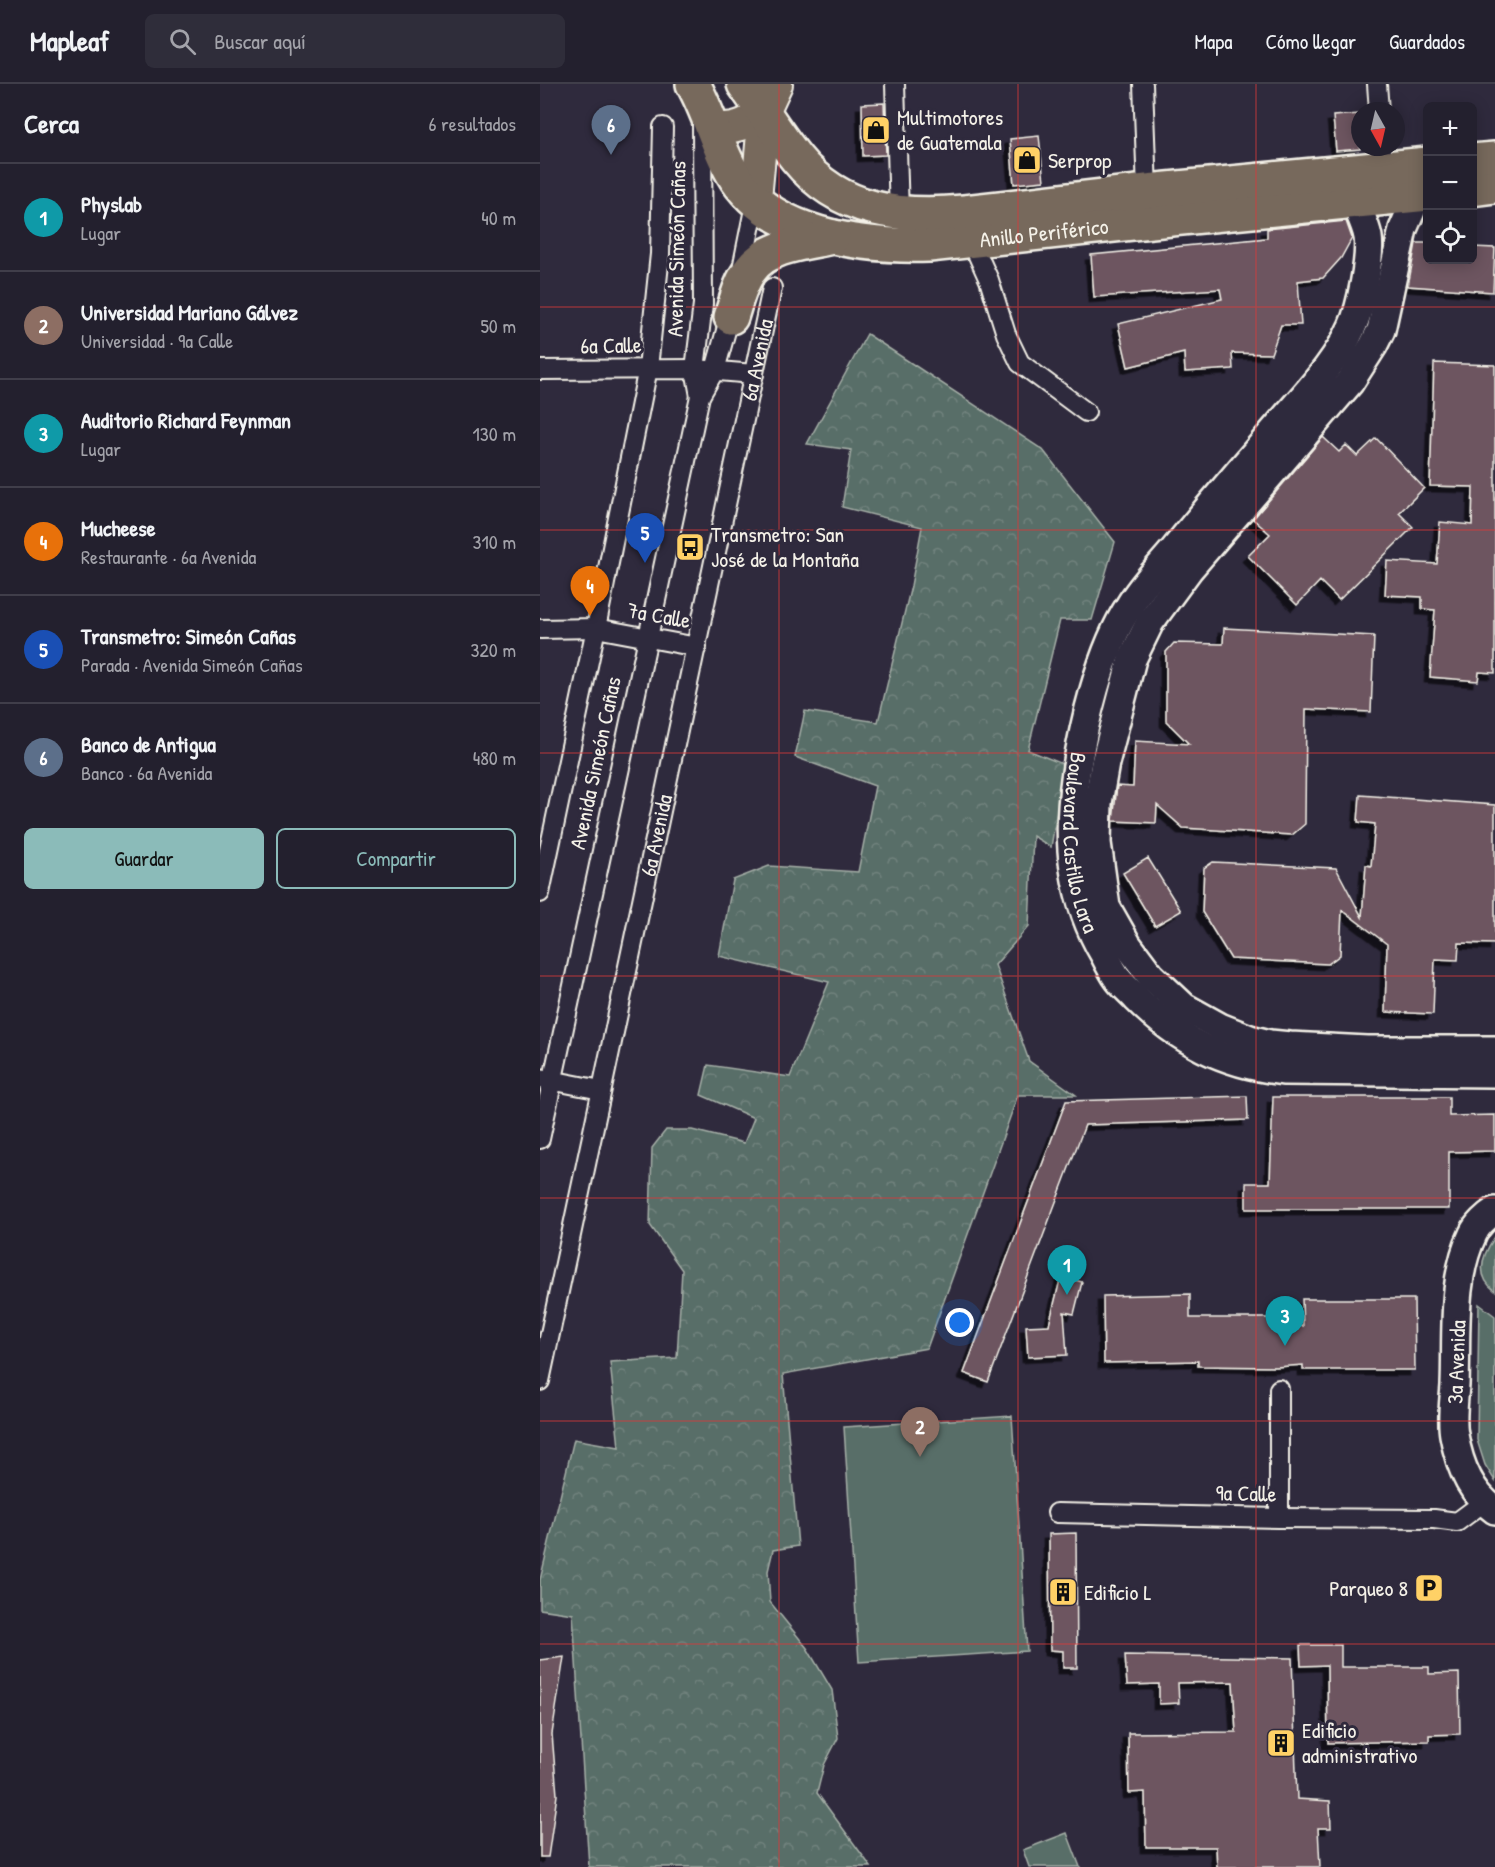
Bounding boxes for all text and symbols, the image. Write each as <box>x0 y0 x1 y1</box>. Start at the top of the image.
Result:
search box <box>145 14 565 68</box>
text: Mapleaf <box>30 22 109 60</box>
icon: search <box>166 25 199 58</box>
text: Buscar aquí <box>214 26 306 56</box>
text: Mapa <box>1194 27 1232 56</box>
text: Cómo llegar <box>1265 27 1356 56</box>
text: Guardados <box>1389 27 1465 56</box>
place label: Multimotores de Guatemala <box>897 102 1003 157</box>
north arrow <box>1351 102 1405 156</box>
map controls <box>1423 102 1477 264</box>
button: + <box>1423 102 1477 156</box>
text: Cerca <box>24 106 79 141</box>
pin: 6 <box>592 106 630 155</box>
text: 6 resultados <box>428 110 516 137</box>
shop icon: Multimotores de Guatemala <box>860 114 892 146</box>
shop icon: Serprop <box>1011 144 1043 176</box>
place label: Serprop <box>1048 145 1112 175</box>
button: − <box>1423 156 1477 210</box>
street label: Avenida Simeón Cañas <box>659 161 693 337</box>
text: Physlab <box>81 189 142 219</box>
text: 1 <box>40 204 47 231</box>
text: 40 m <box>481 204 516 231</box>
button: locate <box>1423 210 1477 264</box>
street label: Anillo Periférico <box>978 211 1110 254</box>
text: Lugar <box>81 219 121 246</box>
text: Universidad Mariano Gálvez <box>81 297 298 327</box>
text: 2 <box>39 312 48 339</box>
text: 50 m <box>480 312 516 339</box>
street label: 6a Avenida <box>733 316 780 403</box>
text: Universidad · 9a Calle <box>81 327 233 354</box>
street label: 6a Calle <box>580 329 642 361</box>
text: Auditorio Richard Feynman <box>81 405 291 435</box>
text: 3 <box>39 420 48 447</box>
text: 130 m <box>473 420 516 447</box>
text: Lugar <box>81 435 121 462</box>
text: Mucheese <box>81 513 155 543</box>
pin: 5 <box>626 514 664 563</box>
place label: Transmetro: San José de la Montaña <box>711 519 859 574</box>
text: 4 <box>40 528 47 555</box>
text: 310 m <box>473 528 516 555</box>
bus stop icon: Transmetro: San José de la Montaña <box>674 531 706 563</box>
text: Restaurante · 6a Avenida <box>81 543 256 570</box>
pin: 4 <box>571 566 610 616</box>
street label: 7a Calle <box>625 595 693 635</box>
text: Transmetro: Simeón Cañas <box>81 621 296 651</box>
text: 5 <box>39 636 48 663</box>
text: 320 m <box>471 636 516 663</box>
text: Parada · Avenida Simeón Cañas <box>81 651 303 678</box>
street label: Avenida Simeón Cañas <box>562 674 628 852</box>
text: Banco de Antigua <box>81 729 216 759</box>
text: 6 <box>40 744 47 771</box>
text: 480 m <box>473 744 516 771</box>
street label: Boulevard Castillo Lara <box>1056 750 1106 937</box>
text: Banco · 6a Avenida <box>81 759 212 786</box>
street label: 6a Avenida <box>633 791 679 879</box>
button: Guardar <box>24 828 264 889</box>
button: Compartir <box>276 828 516 889</box>
pin: 1 <box>1048 1246 1086 1295</box>
pin: 3 <box>1266 1296 1304 1346</box>
your location <box>945 1308 974 1337</box>
street label: 3a Avenida <box>1440 1319 1472 1404</box>
pin: 2 <box>900 1408 940 1457</box>
street label: 9a Calle <box>1215 1477 1277 1509</box>
parking icon: Parqueo 8 <box>1413 1572 1445 1604</box>
place label: Parqueo 8 <box>1329 1573 1408 1603</box>
building icon: Edificio L <box>1047 1576 1079 1608</box>
place label: Edificio L <box>1084 1577 1152 1607</box>
place label: Edificio administrativo <box>1302 1715 1417 1770</box>
building icon: Edificio administrativo <box>1265 1727 1297 1759</box>

